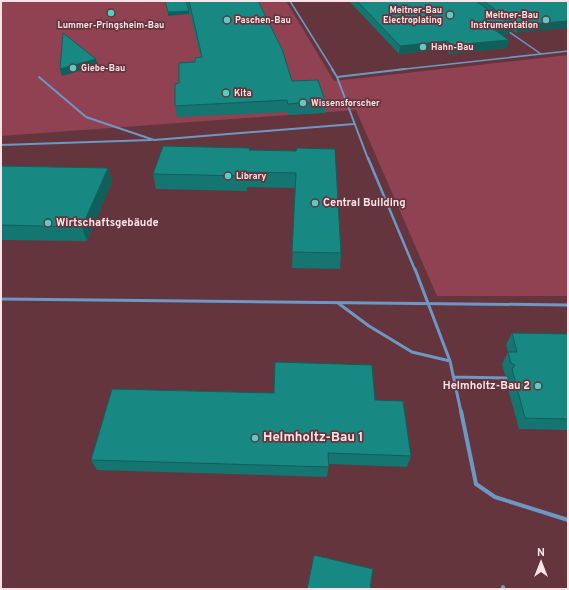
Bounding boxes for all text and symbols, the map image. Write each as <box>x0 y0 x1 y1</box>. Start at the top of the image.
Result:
place label: Meitner-Bau Electroplating <box>383 5 442 26</box>
marker: Lummer-Pringsheim-Bau <box>106 8 116 18</box>
marker: Meitner-Bau Electroplating <box>445 10 455 20</box>
place label: Meitner-Bau Instrumentation <box>471 10 538 31</box>
marker: Paschen-Bau <box>222 15 232 25</box>
place label: Paschen-Bau <box>235 15 291 26</box>
marker: Meitner-Bau Instrumentation <box>541 15 551 25</box>
place label: Lummer-Pringsheim-Bau <box>58 20 164 31</box>
marker: Hahn-Bau <box>418 42 428 52</box>
place label: Hahn-Bau <box>431 42 474 53</box>
marker: Giebe-Bau <box>68 63 78 73</box>
place label: Giebe-Bau <box>81 63 125 74</box>
marker: Kita <box>221 88 231 98</box>
place label: Kita <box>234 88 251 99</box>
marker: Wissensforscher <box>298 98 308 108</box>
place label: Wissensforscher <box>311 98 380 109</box>
marker: Library <box>223 171 233 181</box>
place label: Library <box>236 171 266 182</box>
place label: Central Building <box>323 196 406 210</box>
marker: Central Building <box>310 198 320 208</box>
place label: Wirtschaftsgebäude <box>56 216 159 230</box>
marker: Wirtschaftsgebäude <box>43 218 53 228</box>
place label: Helmholtz-Bau 2 <box>443 379 530 393</box>
marker: Helmholtz-Bau 2 <box>533 381 543 391</box>
place label: Helmholtz-Bau 1 <box>263 430 363 446</box>
marker: Helmholtz-Bau 1 <box>250 433 260 443</box>
north arrow <box>521 542 561 582</box>
text: N <box>537 546 545 560</box>

